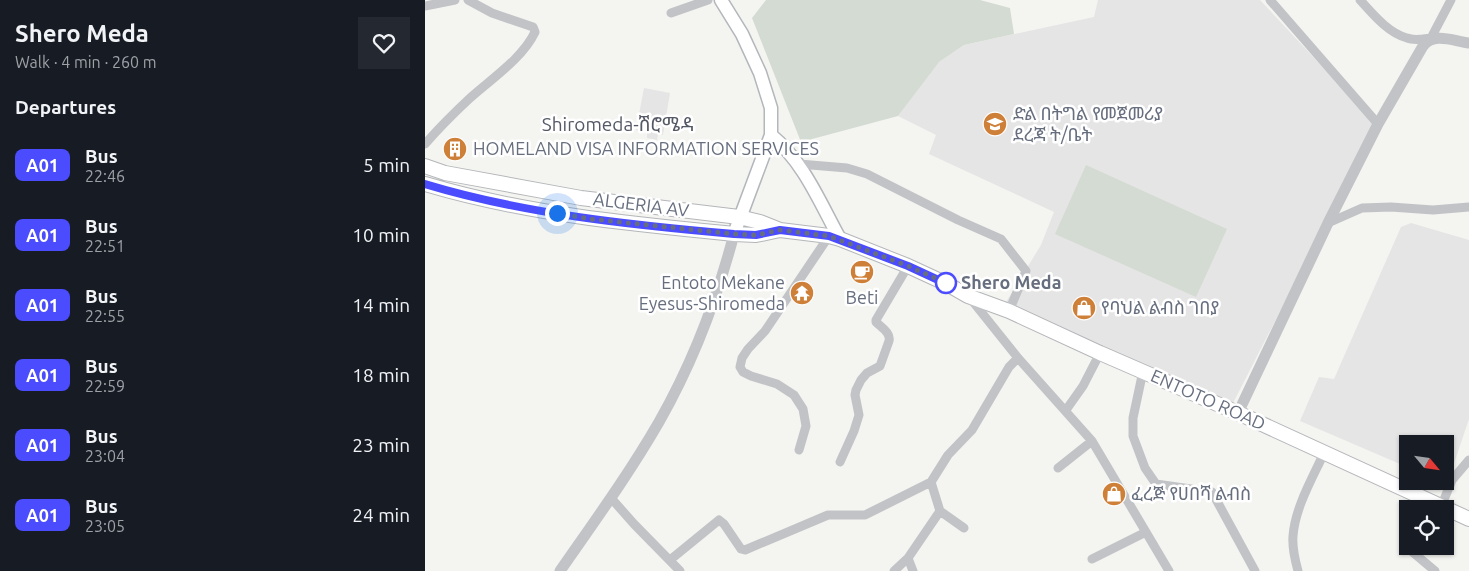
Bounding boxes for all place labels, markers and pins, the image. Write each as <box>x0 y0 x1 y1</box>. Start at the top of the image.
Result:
place label: ድል በትግል የመጀመሪያ ደረጃ ት/ቤት <box>1013 103 1163 144</box>
school or university icon: ድል በትግል የመጀመሪያ ደረጃ ት/ቤት <box>982 111 1008 137</box>
building icon: HOMELAND VISA INFORMATION SERVICES <box>442 136 468 162</box>
place label: HOMELAND VISA INFORMATION SERVICES <box>473 138 819 158</box>
cafe icon: Beti <box>849 259 875 285</box>
place label: Entoto Mekane Eyesus-Shiromeda <box>639 272 785 313</box>
marker: Shero Meda <box>935 272 957 294</box>
place label: Shero Meda <box>961 272 1061 292</box>
temple icon: Entoto Mekane Eyesus-Shiromeda <box>789 280 815 306</box>
place label: Beti <box>846 287 878 307</box>
shop icon: የባህል ልብስ ገበያ <box>1071 295 1097 321</box>
place label: የባህል ልብስ ገበያ <box>1101 297 1219 317</box>
shop icon: ፈረጅ የሀበሻ ልብስ <box>1101 481 1127 507</box>
place label: ፈረጅ የሀበሻ ልብስ <box>1131 483 1251 503</box>

